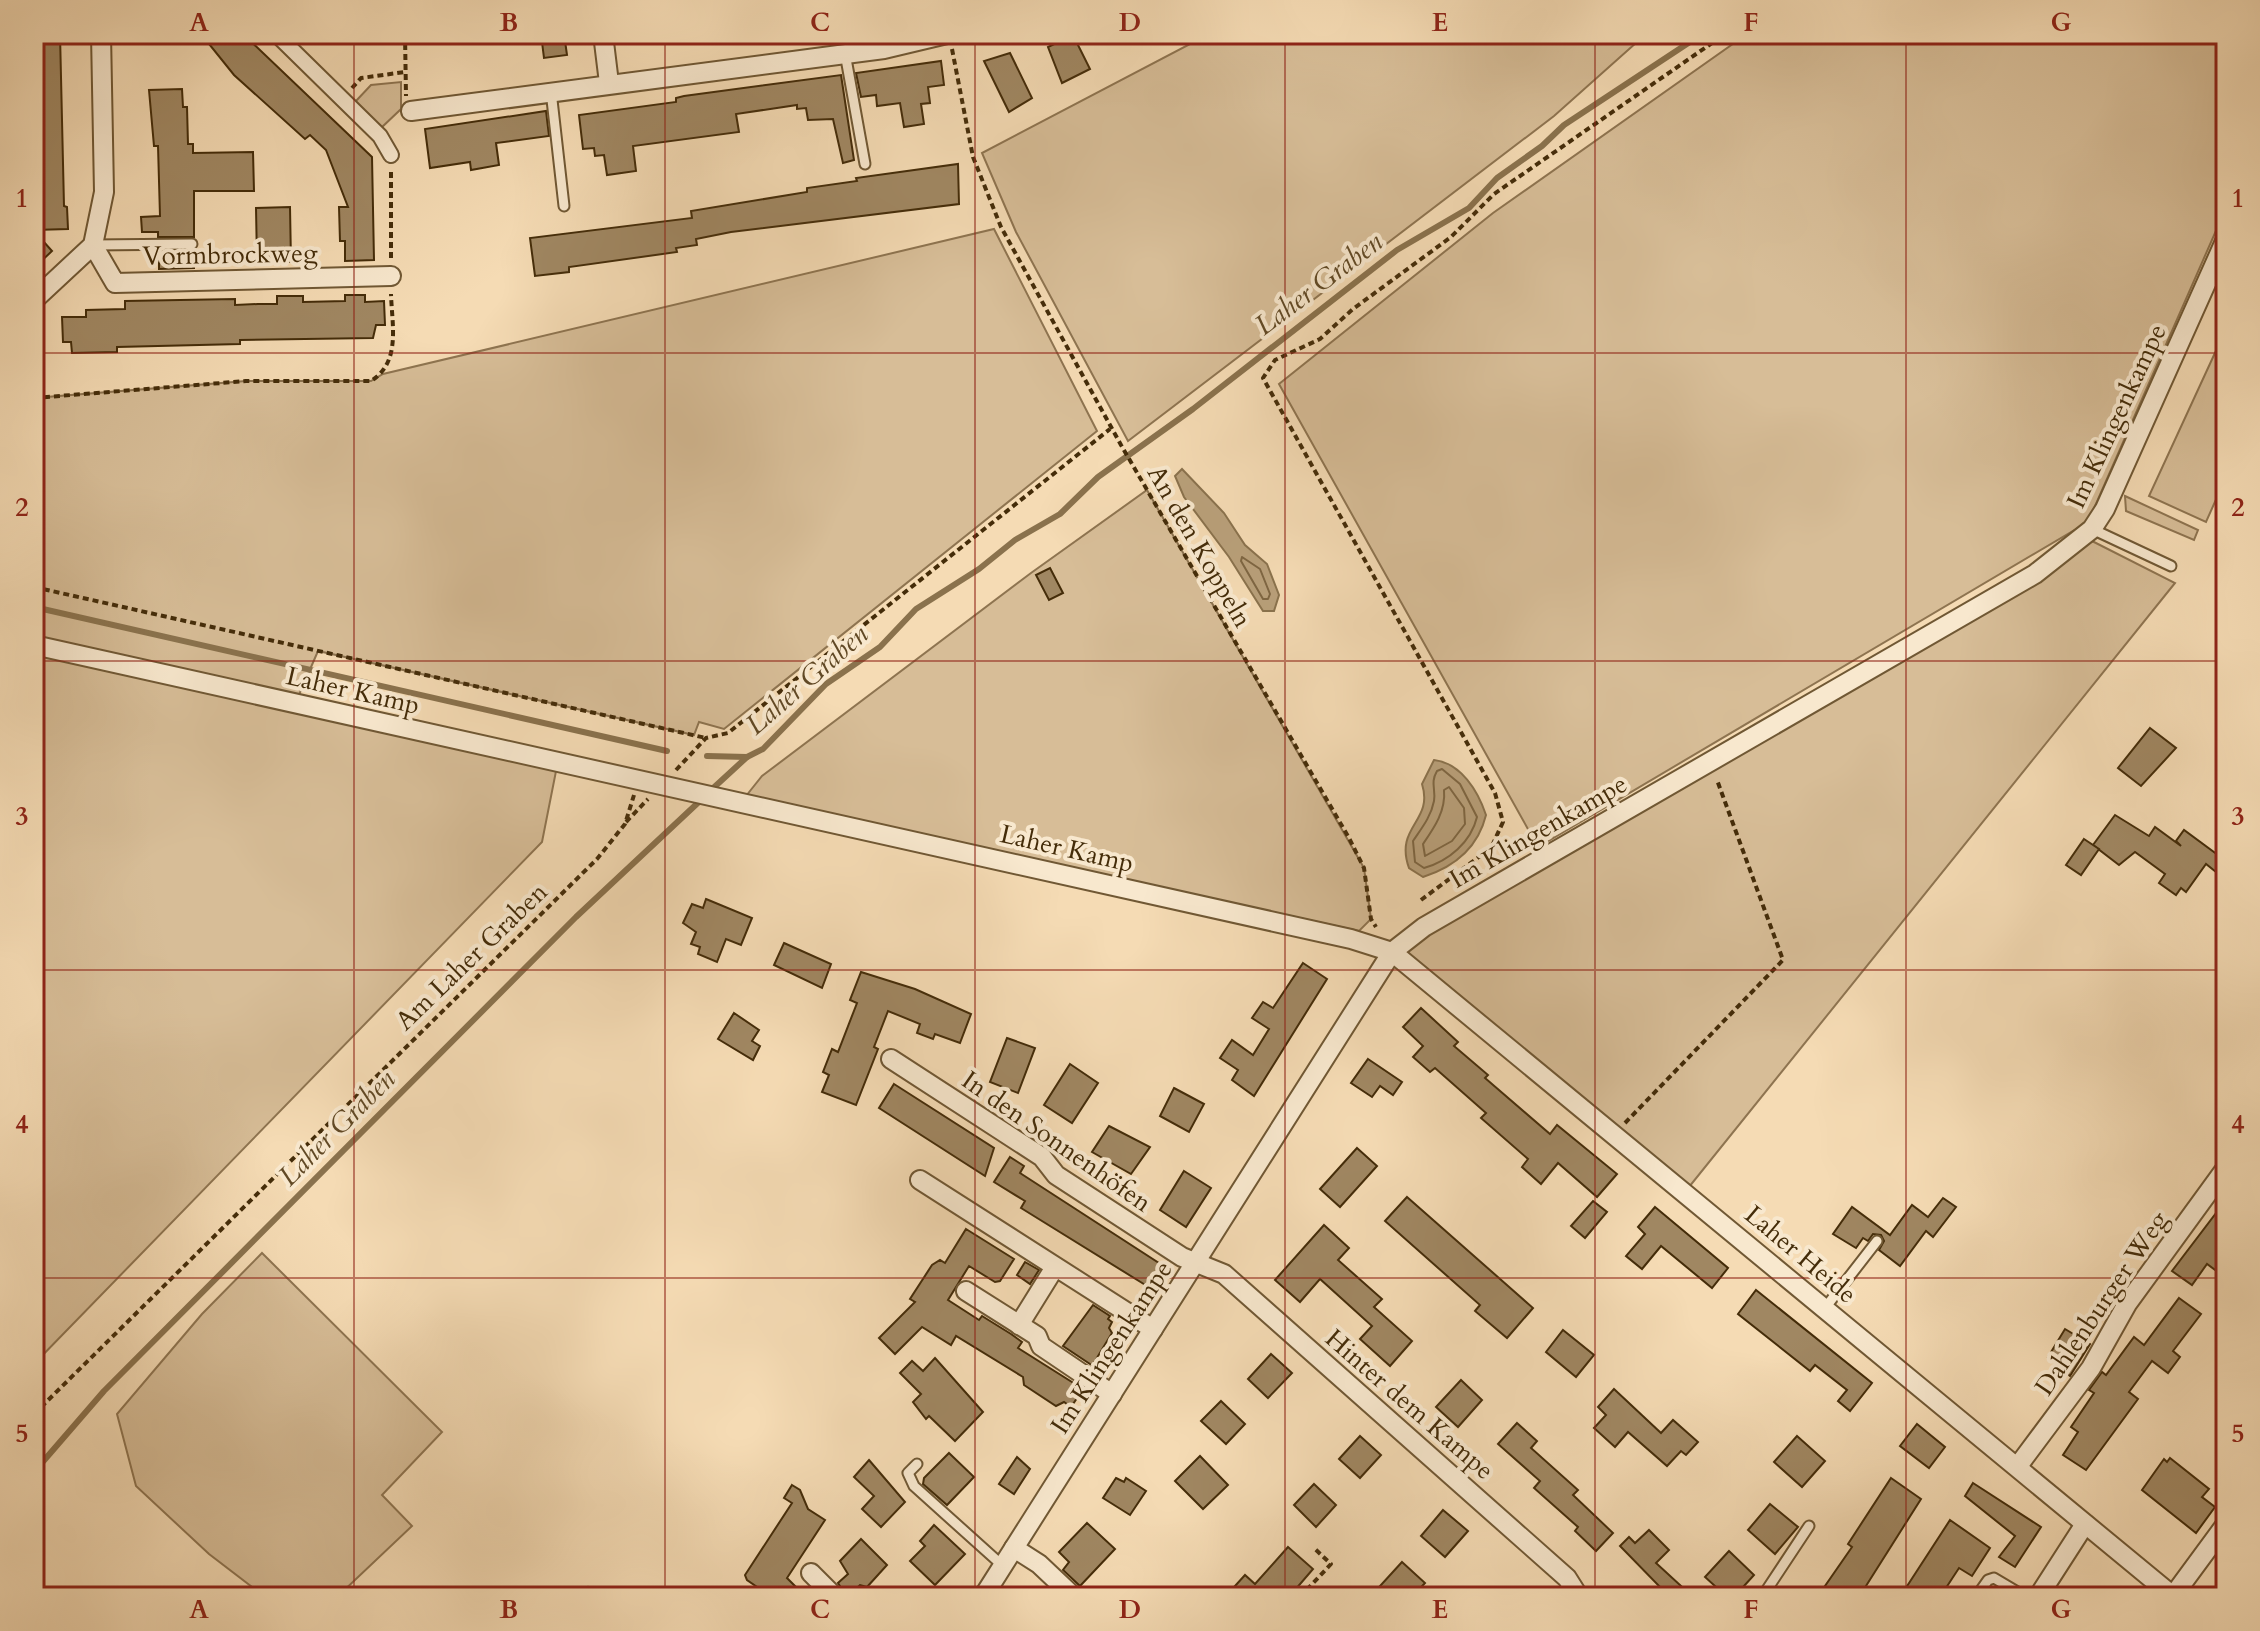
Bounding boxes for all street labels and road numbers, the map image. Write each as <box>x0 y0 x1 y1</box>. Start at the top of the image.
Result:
street label: Vormbrockweg <box>142 235 318 274</box>
street label: Im Klingenkampe <box>2058 318 2175 514</box>
street label: An den Koppeln <box>1139 459 1260 634</box>
street label: Laher Kamp <box>283 658 423 723</box>
street label: Im Klingenkampe <box>1443 766 1634 897</box>
street label: Laher Kamp <box>997 816 1137 881</box>
street label: Am Laher Graben <box>388 875 555 1038</box>
street label: In den Sonnenhöfen <box>955 1063 1159 1220</box>
street label: Laher Heide <box>1737 1197 1864 1312</box>
street label: Dahlenburger Weg <box>2027 1204 2176 1402</box>
street label: Im Klingenkampe <box>1042 1254 1181 1441</box>
street label: Hinter dem Kampe <box>1318 1321 1502 1488</box>

